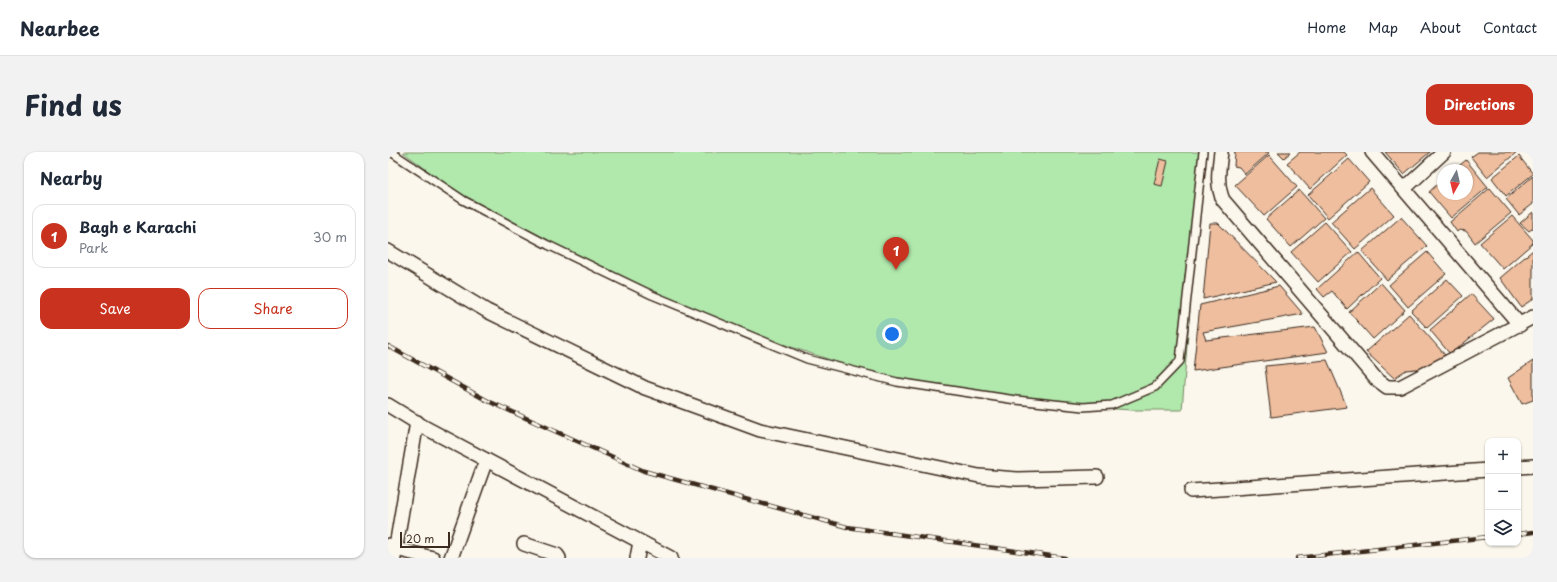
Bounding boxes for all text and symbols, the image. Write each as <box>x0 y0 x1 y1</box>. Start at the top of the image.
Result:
text: Nearbee <box>20 14 100 42</box>
text: Home <box>1307 17 1346 38</box>
text: Map <box>1368 17 1398 38</box>
text: About <box>1420 17 1461 38</box>
text: Contact <box>1483 17 1537 38</box>
text: Find us <box>24 83 122 126</box>
button: Directions <box>1426 84 1533 125</box>
north arrow <box>1437 164 1473 200</box>
text: Nearby <box>40 165 102 191</box>
text: Bagh e Karachi <box>79 215 196 238</box>
text: 1 <box>51 227 57 246</box>
text: 30 m <box>313 227 347 246</box>
pin: 1 <box>883 237 909 270</box>
text: Park <box>79 238 108 257</box>
button: Save <box>40 288 190 329</box>
button: Share <box>198 288 348 329</box>
your location <box>882 324 902 344</box>
map controls <box>1485 438 1521 546</box>
button: + <box>1485 438 1521 474</box>
button: − <box>1485 474 1521 510</box>
button: layers <box>1485 510 1521 546</box>
scale bar <box>400 530 450 549</box>
text: 20 m <box>406 530 434 547</box>

